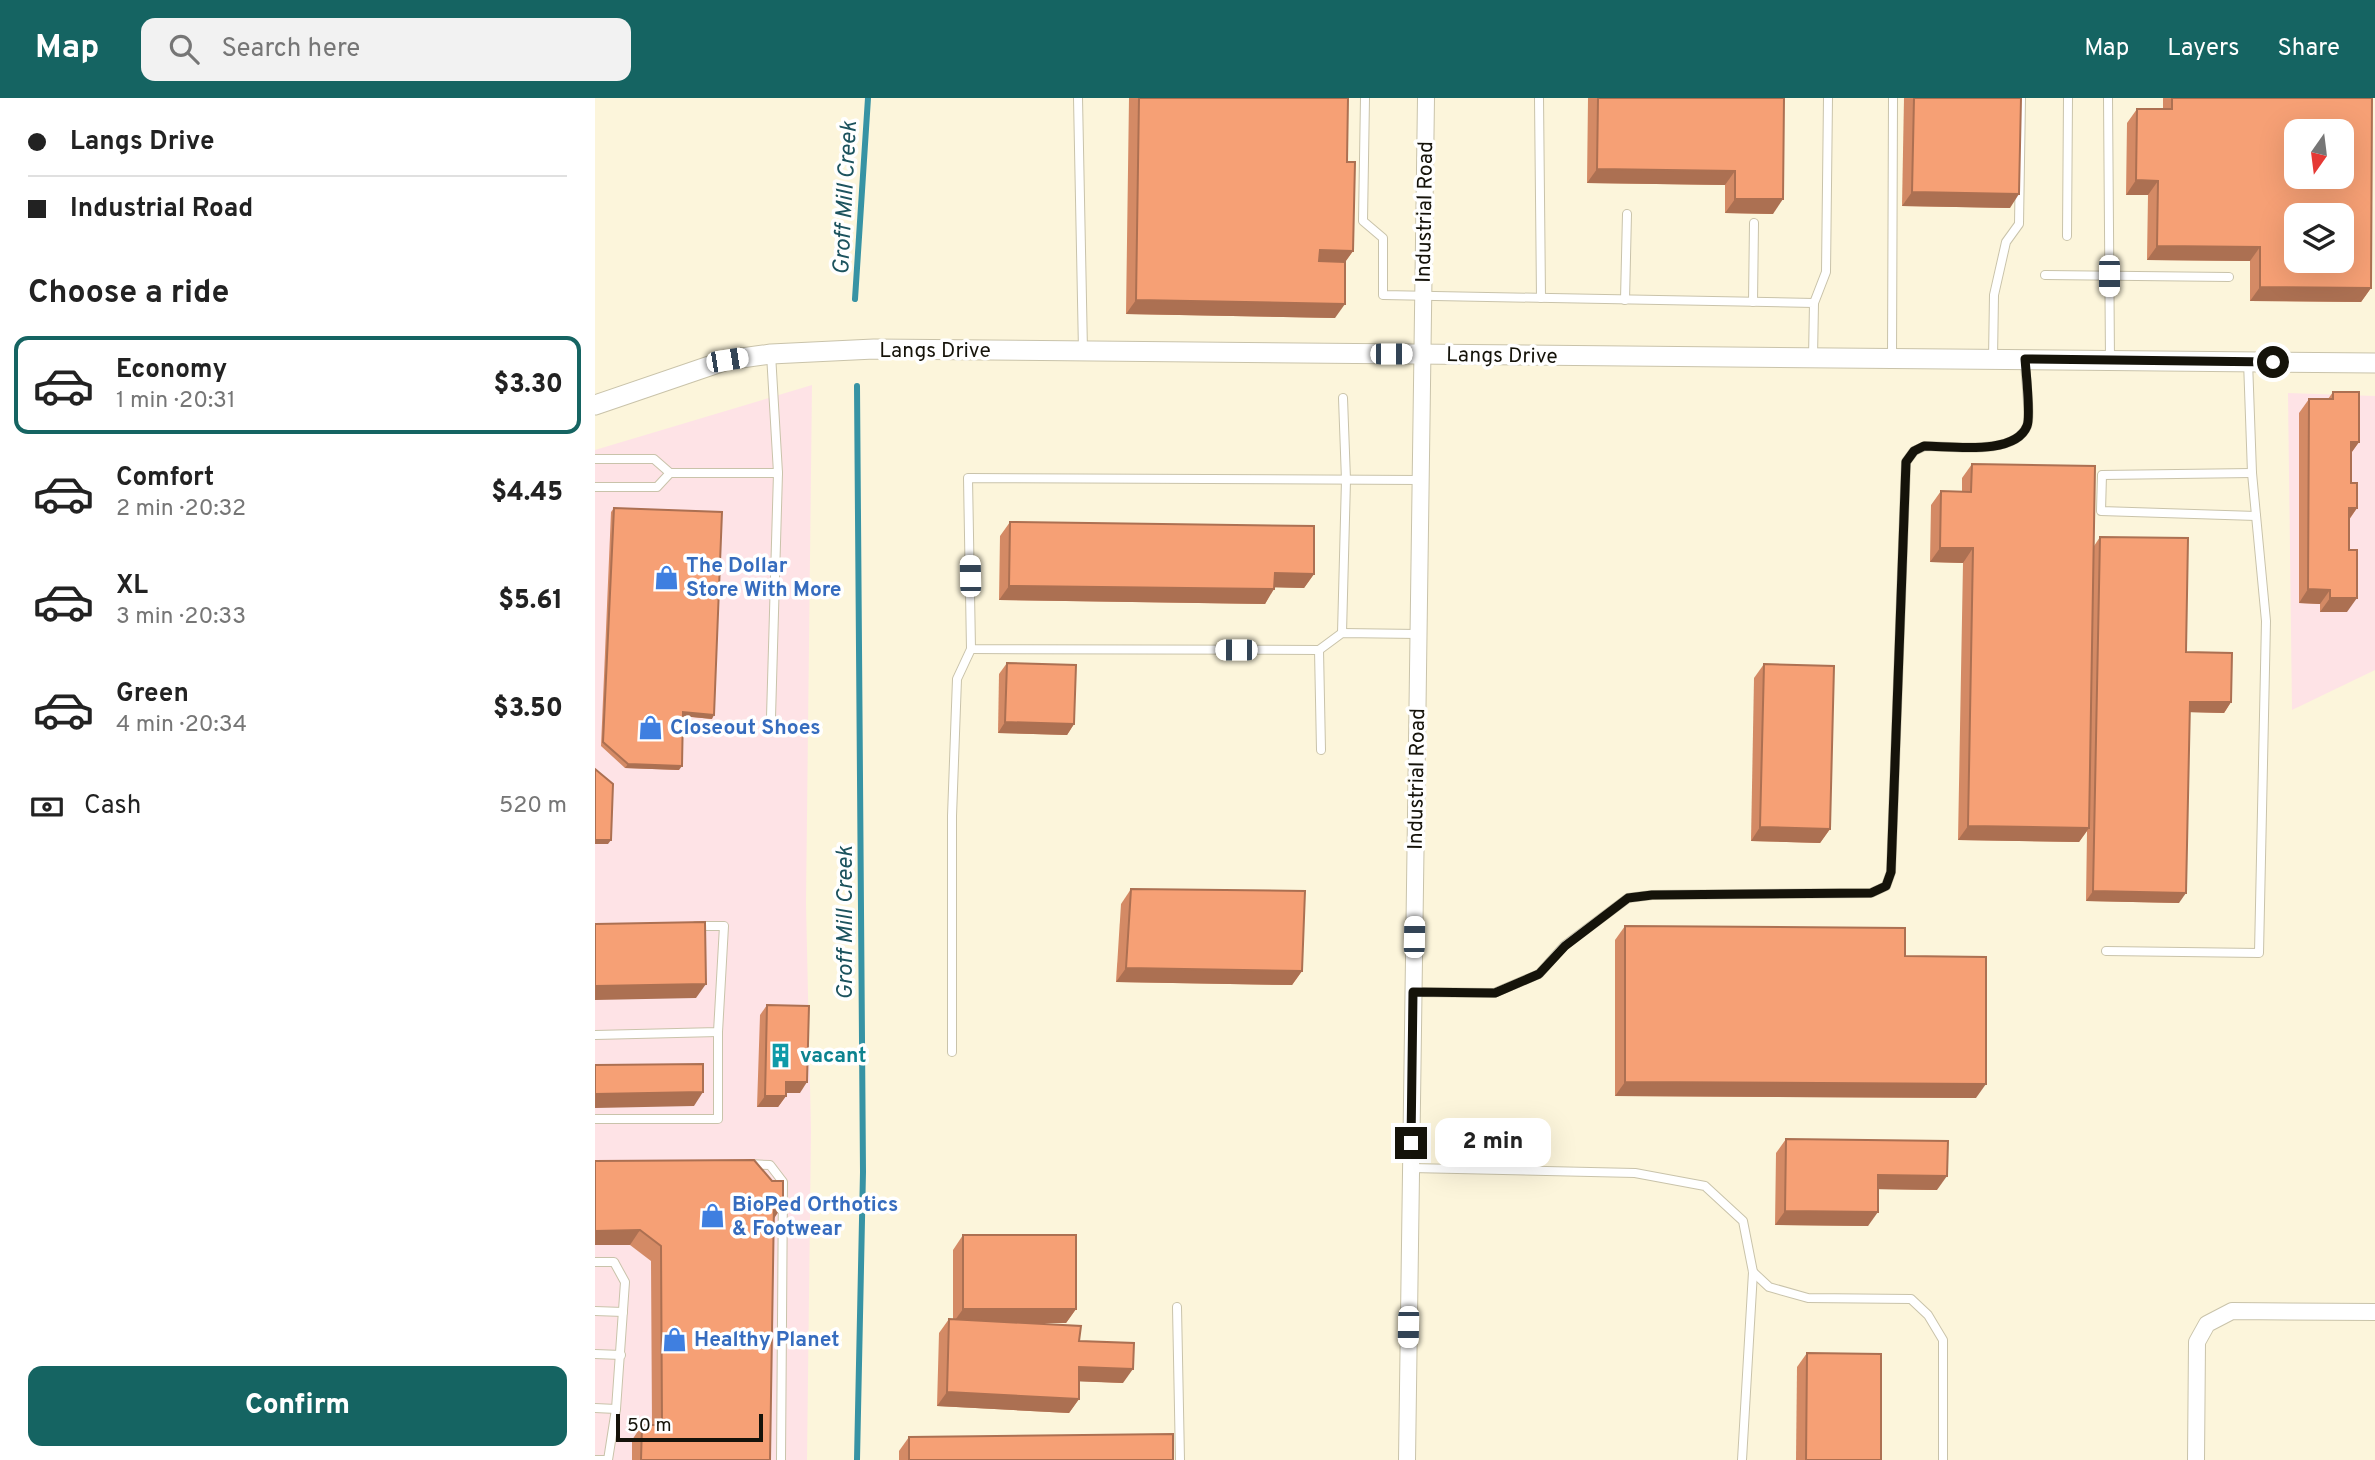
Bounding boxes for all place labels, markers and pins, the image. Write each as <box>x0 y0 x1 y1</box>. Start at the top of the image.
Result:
place label: The Dollar Store With More <box>686 553 842 604</box>
shop icon: The Dollar Store With More <box>652 563 680 591</box>
shop icon: Closeout Shoes <box>636 713 664 741</box>
place label: Closeout Shoes <box>670 715 821 742</box>
building icon: vacant <box>766 1041 794 1069</box>
place label: vacant <box>800 1043 866 1070</box>
place label: BioPed Orthotics & Footwear <box>732 1192 898 1243</box>
shop icon: BioPed Orthotics & Footwear <box>698 1202 726 1230</box>
shop icon: Healthy Planet <box>660 1325 688 1353</box>
place label: Healthy Planet <box>694 1327 840 1354</box>

